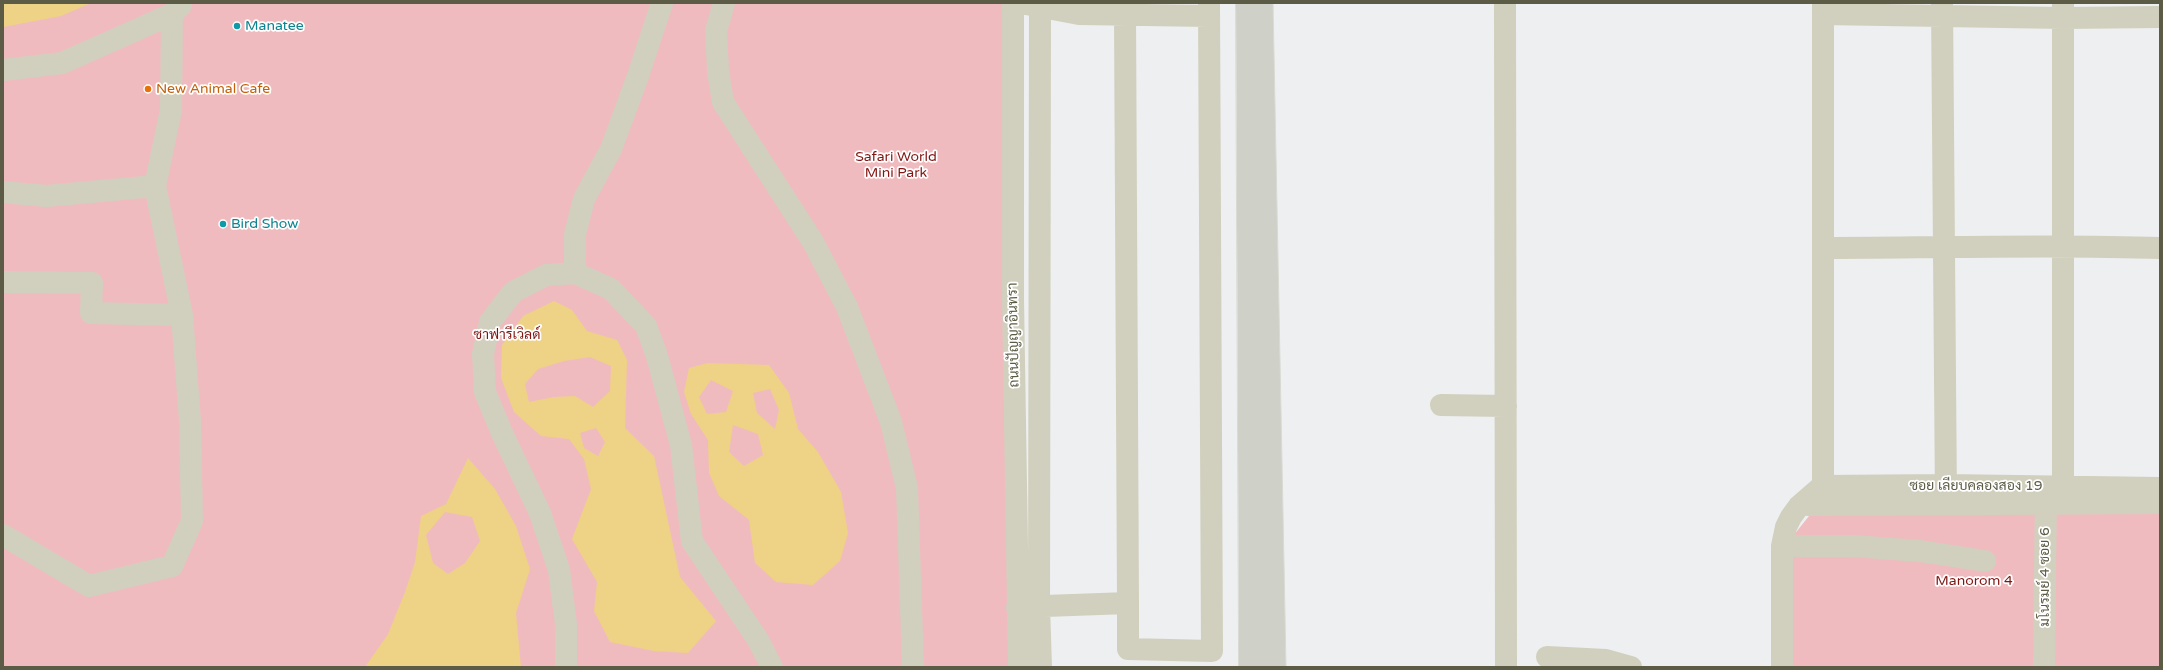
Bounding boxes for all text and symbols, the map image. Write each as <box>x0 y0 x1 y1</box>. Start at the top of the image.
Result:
place label: Manatee <box>245 18 304 34</box>
marker: Manatee <box>232 21 242 31</box>
place label: New Animal Cafe <box>156 81 270 97</box>
marker: New Animal Cafe <box>143 84 153 94</box>
park label: Safari World Mini Park <box>855 149 937 182</box>
place label: Bird Show <box>231 216 298 232</box>
marker: Bird Show <box>218 219 228 229</box>
street label: ถนนปัญญาอินทรา <box>1005 282 1023 388</box>
park label: ซาฟารีเวิลด์ <box>474 327 540 343</box>
street label: ซอย เลียบคลองสอง 19 <box>1909 478 2043 494</box>
street label: มโนรมย์ 4 ซอย 6 <box>2037 527 2053 627</box>
park label: Manorom 4 <box>1935 573 2013 589</box>

